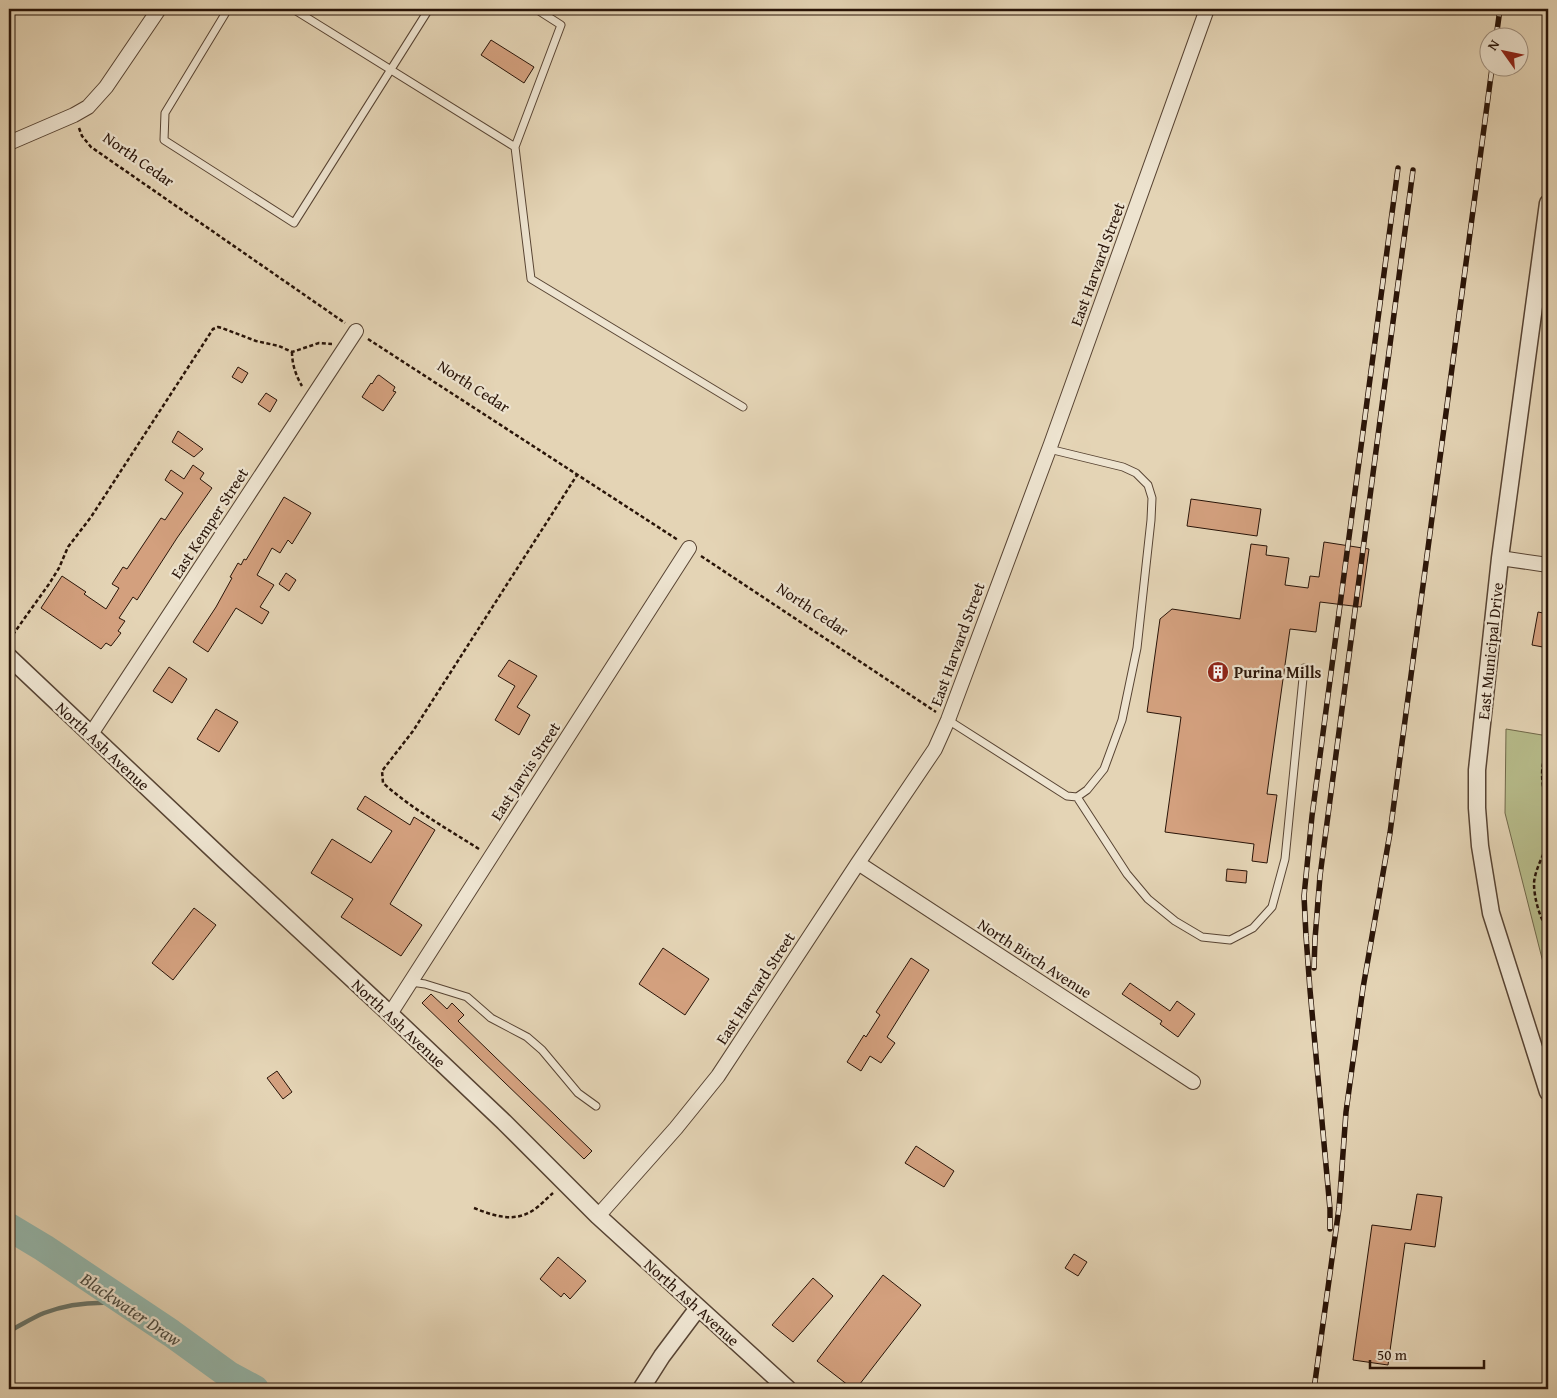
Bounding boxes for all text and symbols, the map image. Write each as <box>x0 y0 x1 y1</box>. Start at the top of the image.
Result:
north arrow <box>1480 28 1530 78</box>
text: N <box>1482 35 1504 54</box>
street label: North Cedar <box>98 126 180 193</box>
street label: East Harvard Street <box>1063 198 1131 329</box>
street label: North Cedar <box>433 354 515 419</box>
street label: East Kemper Street <box>164 463 254 583</box>
street label: North Cedar <box>772 576 854 642</box>
street label: East Harvard Street <box>923 578 991 709</box>
street label: East Municipal Drive <box>1471 581 1509 721</box>
building icon: Purina Mills <box>1206 660 1230 684</box>
place label: Purina Mills <box>1234 660 1322 684</box>
street label: North Ash Avenue <box>51 696 155 796</box>
street label: East Jarvis Street <box>484 717 566 825</box>
street label: North Birch Avenue <box>973 912 1097 1004</box>
street label: East Harvard Street <box>709 927 801 1049</box>
street label: North Ash Avenue <box>347 973 451 1073</box>
street label: North Ash Avenue <box>639 1253 745 1351</box>
water label: Blackwater Draw <box>74 1265 187 1353</box>
scale bar <box>1370 1338 1483 1370</box>
text: 50 m <box>1377 1344 1408 1365</box>

